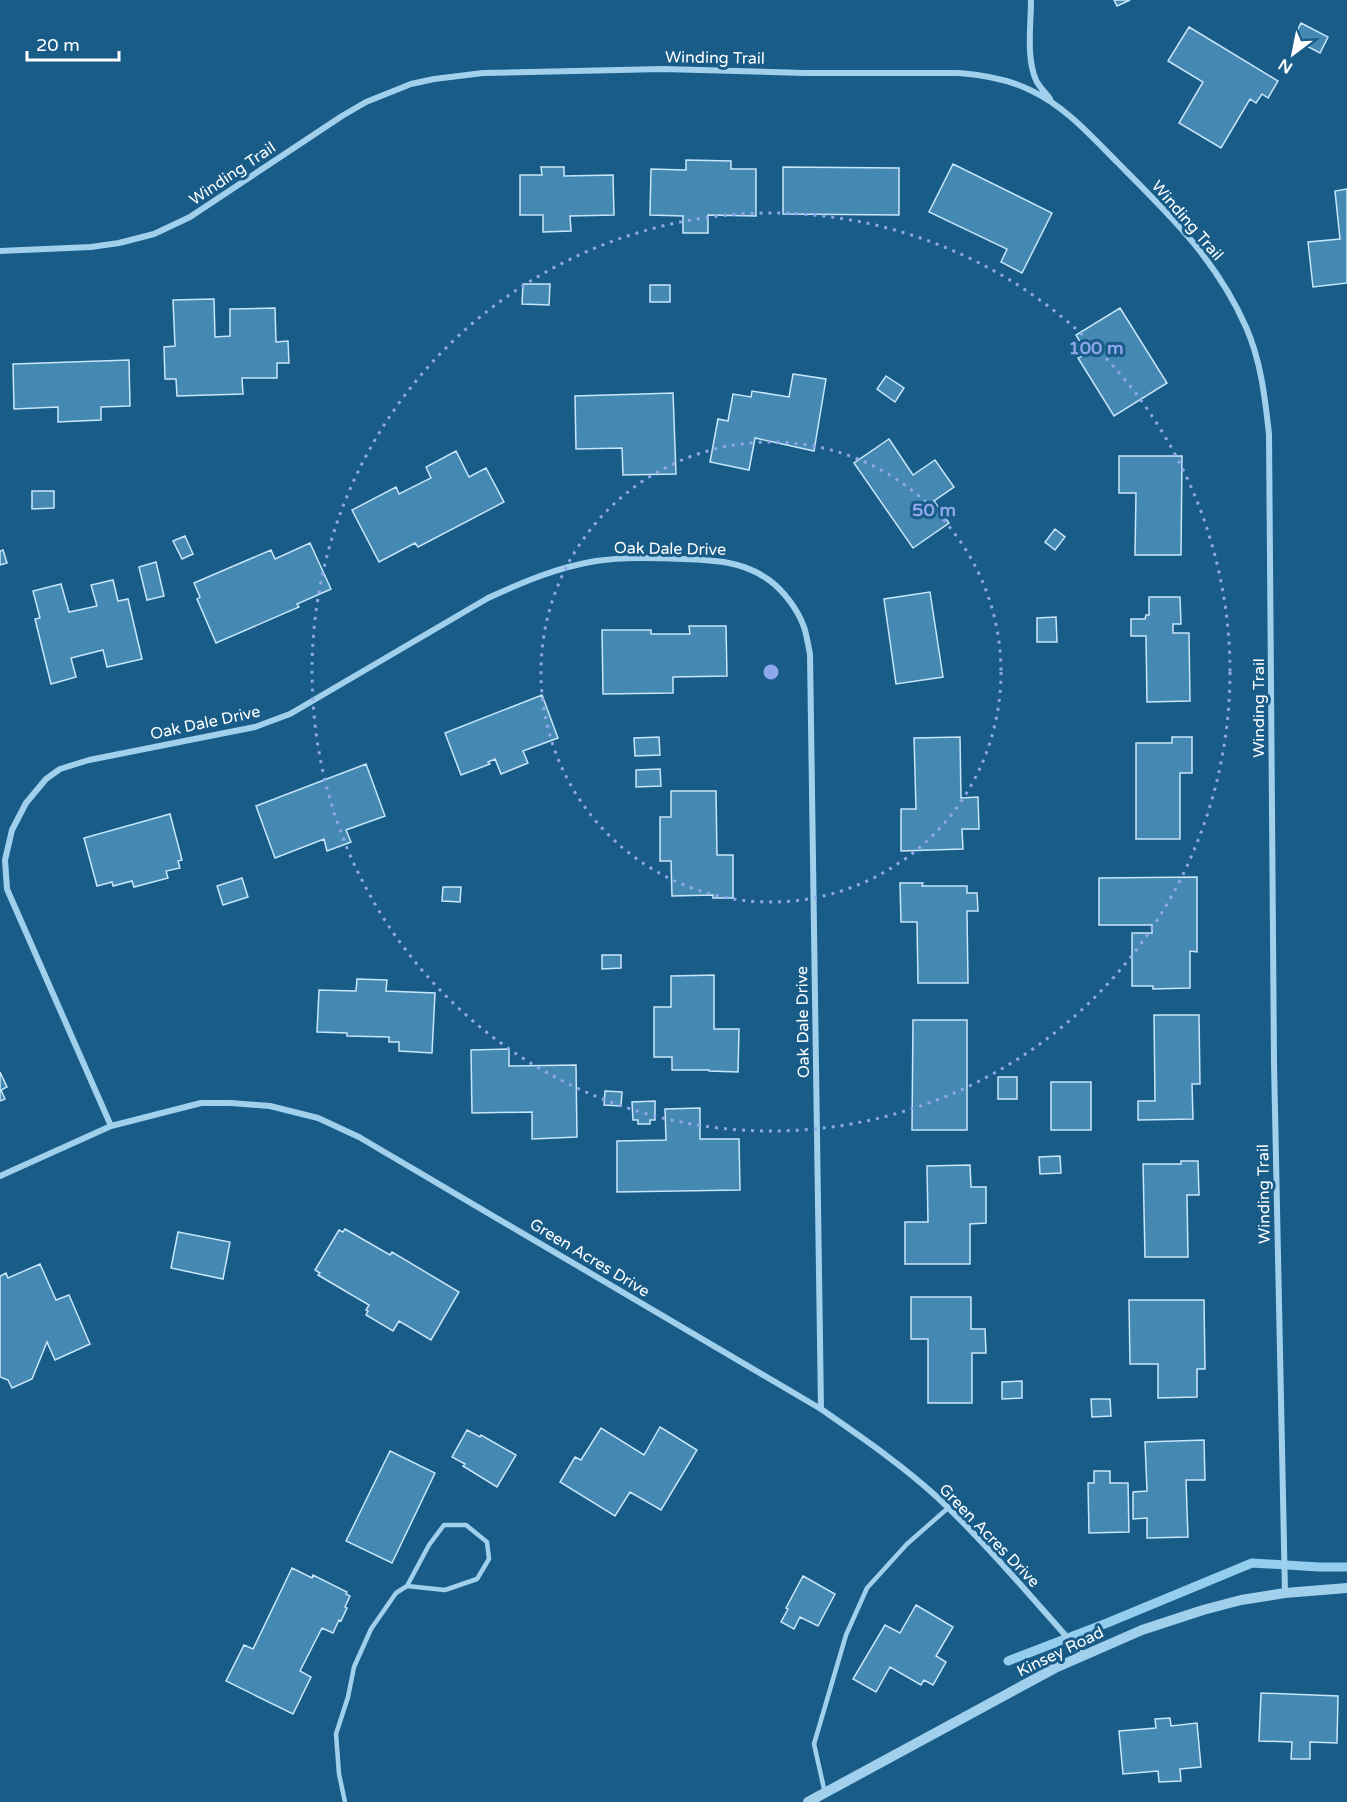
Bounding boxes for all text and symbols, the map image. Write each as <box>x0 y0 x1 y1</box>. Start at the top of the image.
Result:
scale bar <box>27 24 118 62</box>
north arrow <box>1263 24 1323 84</box>
text: 20 m <box>36 34 80 56</box>
street label: Winding Trail <box>665 47 765 69</box>
text: N <box>1275 54 1296 78</box>
street label: Winding Trail <box>186 138 279 210</box>
street label: Winding Trail <box>1147 176 1227 265</box>
text: 100 m <box>1068 337 1124 359</box>
text: 50 m <box>912 499 956 521</box>
street label: Oak Dale Drive <box>614 538 726 560</box>
street label: Winding Trail <box>1249 658 1269 758</box>
centre of rings <box>761 662 781 682</box>
street label: Oak Dale Drive <box>148 702 262 744</box>
street label: Oak Dale Drive <box>792 966 814 1078</box>
street label: Winding Trail <box>1253 1144 1275 1244</box>
street label: Green Acres Drive <box>526 1214 653 1302</box>
street label: Green Acres Drive <box>935 1480 1044 1592</box>
street label: Kinsey Road <box>1014 1622 1107 1682</box>

